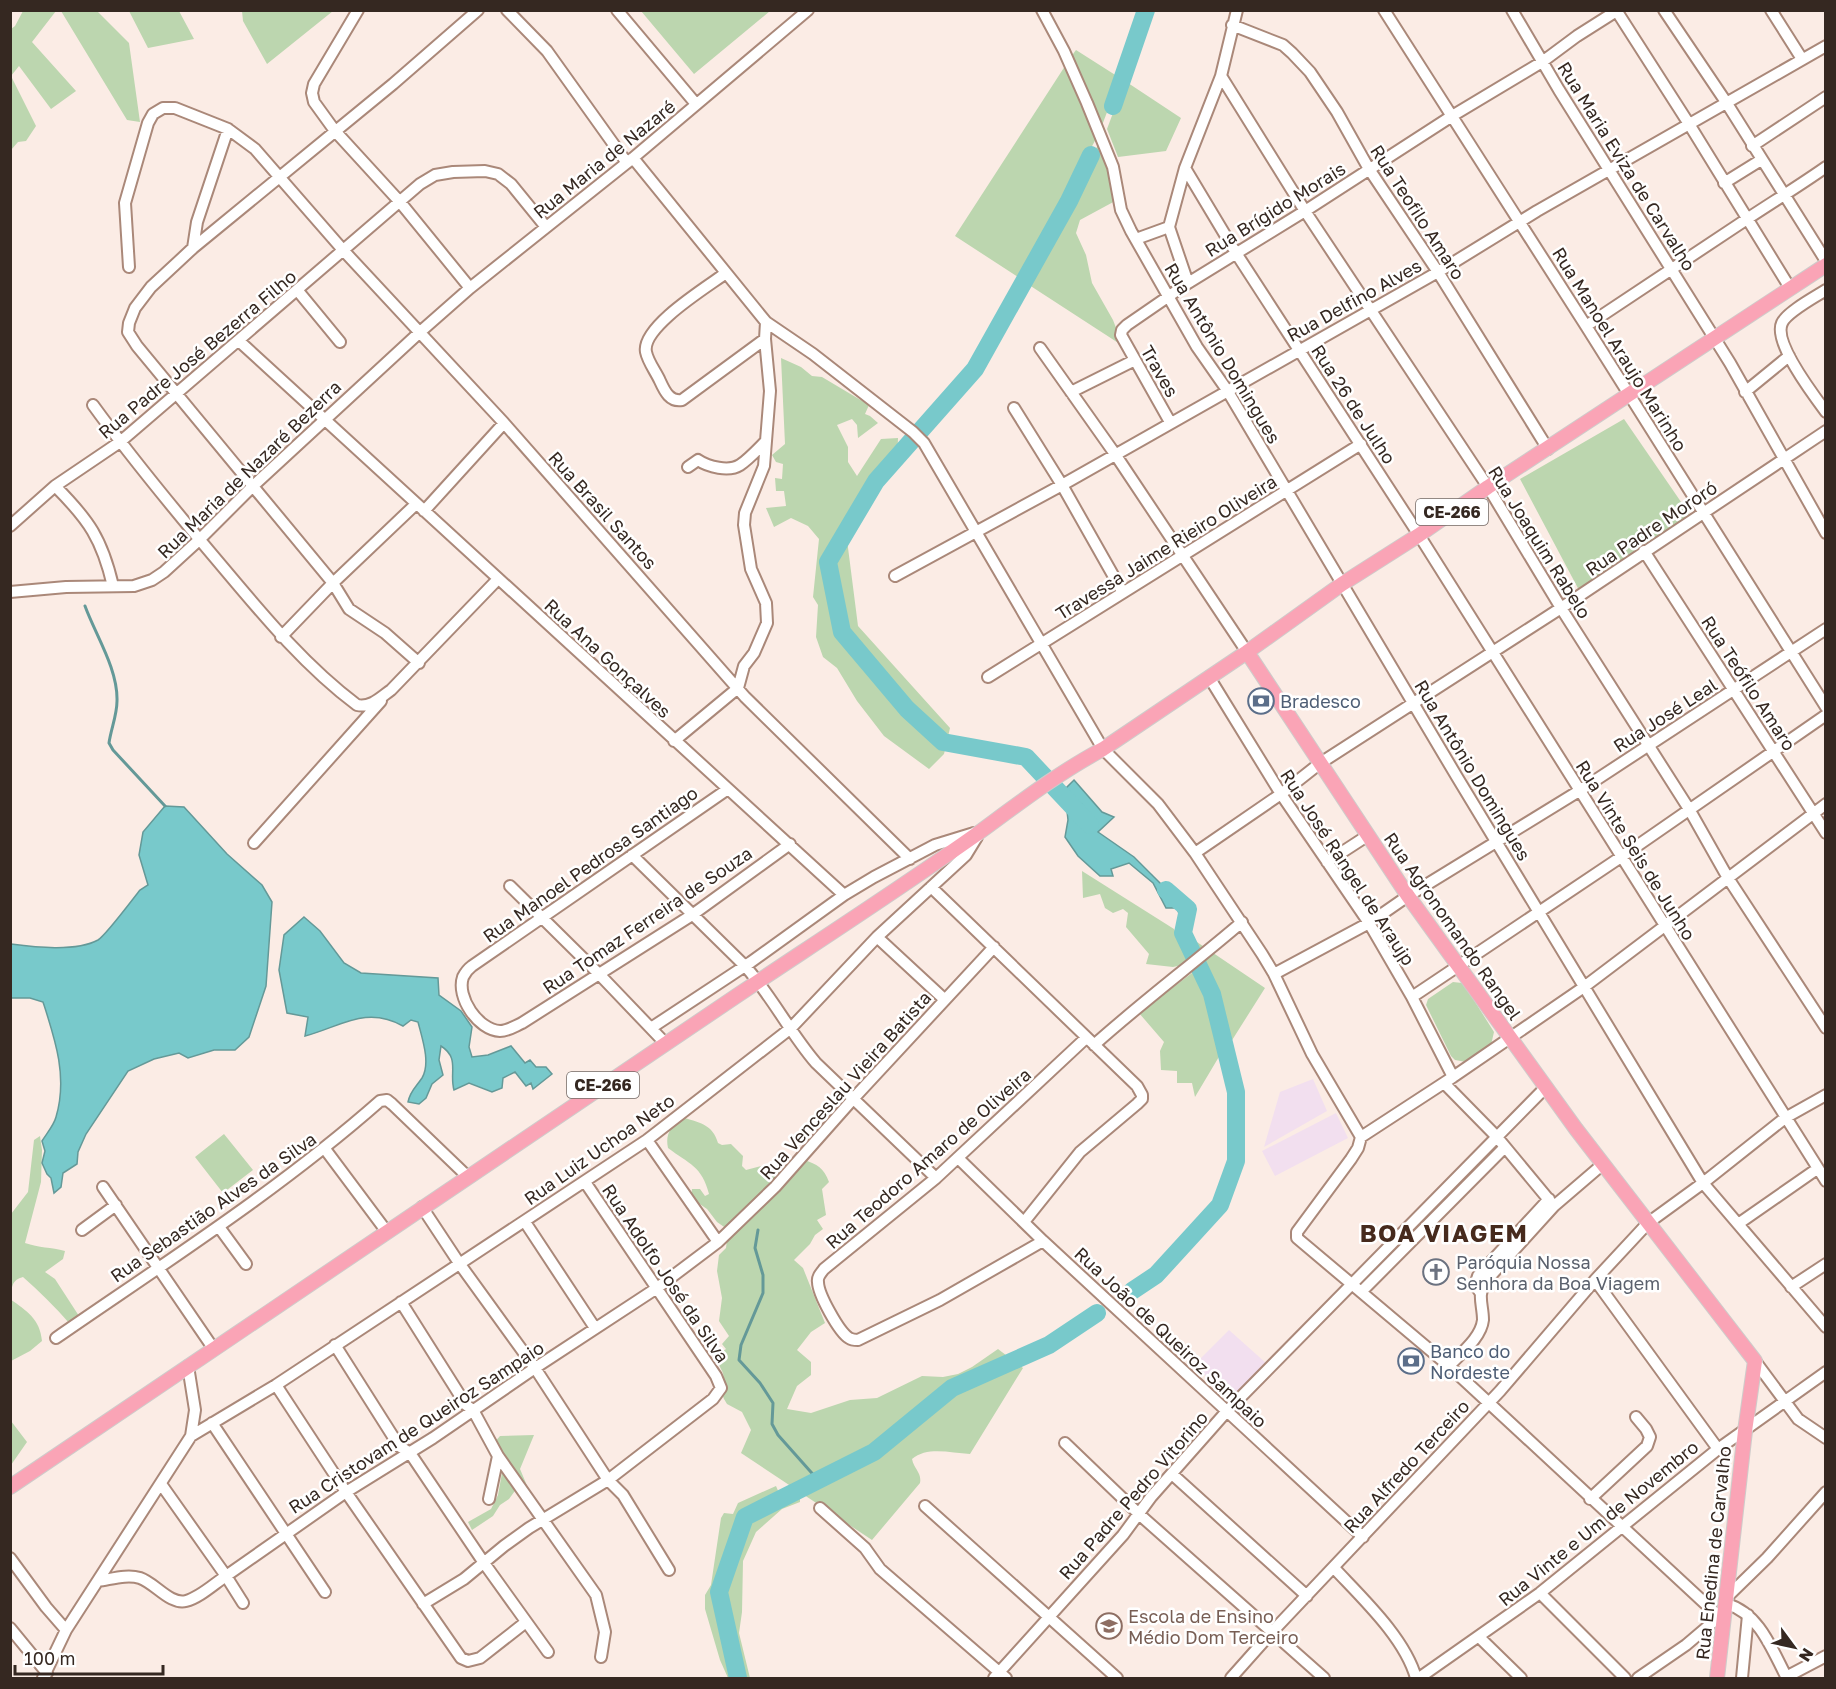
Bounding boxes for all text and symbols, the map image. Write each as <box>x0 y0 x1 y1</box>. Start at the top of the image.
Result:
street label: Rua Maria Eviza de Carvalho <box>1553 57 1701 275</box>
street label: Rua Maria de Nazaré <box>529 95 679 223</box>
street label: Rua Teofilo Amaro <box>1366 141 1470 283</box>
street label: Rua Brígido Morais <box>1201 157 1349 261</box>
street label: Rua Manoel Araujo Marinho <box>1548 243 1692 455</box>
street label: Rua Delfino Alves <box>1283 254 1425 346</box>
street label: Rua Antônio Domingues <box>1160 259 1286 447</box>
street label: Rua Padre José Bezerra Filho <box>94 265 300 443</box>
street label: Rua 26 de Julho <box>1307 340 1401 468</box>
street label: Traves <box>1137 341 1183 401</box>
street label: Rua Maria de Nazaré Bezerra <box>153 375 345 563</box>
street label: Rua Brasil Santos <box>544 446 662 574</box>
street label: Rua Joaquim Rabelo <box>1484 462 1596 622</box>
street label: Travessa Jaime Rieiro Oliveira <box>1051 470 1281 624</box>
street label: Rua Padre Mororó <box>1581 476 1721 580</box>
road number: CE-266 <box>1416 499 1488 525</box>
street label: Rua Ana Gonçalves <box>540 594 676 722</box>
street label: Rua Teófilo Amaro <box>1697 612 1801 754</box>
street label: Rua José Leal <box>1609 673 1721 757</box>
street label: Rua Antônio Domingues <box>1410 676 1536 864</box>
bank icon: Bradesco <box>1246 686 1276 716</box>
place label: Bradesco <box>1280 690 1361 712</box>
street label: Rua Vinte Seis de Junho <box>1572 756 1700 944</box>
street label: Rua José Rangel de Araujp <box>1276 765 1420 969</box>
street label: Rua Manoel Pedrosa Santiago <box>478 781 702 947</box>
street label: Rua Agronomando Rangel <box>1380 828 1526 1024</box>
street label: Rua Tomaz Ferreira de Souza <box>538 842 756 998</box>
street label: Rua Venceslau Vieira Batista <box>755 986 935 1184</box>
street label: Rua Teodoro Amaro de Oliveira <box>821 1063 1035 1253</box>
road number: CE-266 <box>567 1072 639 1098</box>
street label: Rua Luiz Uchoa Neto <box>520 1089 678 1209</box>
street label: Rua Sebastião Alves da Silva <box>106 1127 320 1287</box>
street label: Rua Adolfo José da Silva <box>598 1179 734 1367</box>
district label: BOA VIAGEM <box>1360 1218 1528 1247</box>
street label: Rua João de Queiroz Sampaio <box>1070 1242 1272 1432</box>
place label: Paróquia Nossa Senhora da Boa Viagem <box>1456 1251 1660 1294</box>
church icon: Paróquia Nossa Senhora da Boa Viagem <box>1421 1257 1451 1287</box>
street label: Rua Cristovam de Queiroz Sampaio <box>284 1336 548 1518</box>
place label: Banco do Nordeste <box>1430 1340 1510 1383</box>
bank icon: Banco do Nordeste <box>1396 1346 1426 1376</box>
street label: Rua Alfredo Terceiro <box>1339 1395 1473 1537</box>
street label: Rua Padre Pedro Vitorino <box>1054 1406 1212 1584</box>
street label: Rua Vinte e Um de Novembro <box>1494 1436 1702 1610</box>
street label: Rua Enedina de Carvalho <box>1691 1445 1735 1661</box>
place label: Escola de Ensino Médio Dom Terceiro <box>1128 1605 1298 1648</box>
school or university icon: Escola de Ensino Médio Dom Terceiro <box>1094 1611 1124 1641</box>
north arrow <box>1764 1617 1824 1677</box>
scale bar <box>15 1638 164 1676</box>
text: N <box>1795 1645 1818 1666</box>
text: 100 m <box>24 1647 75 1669</box>

